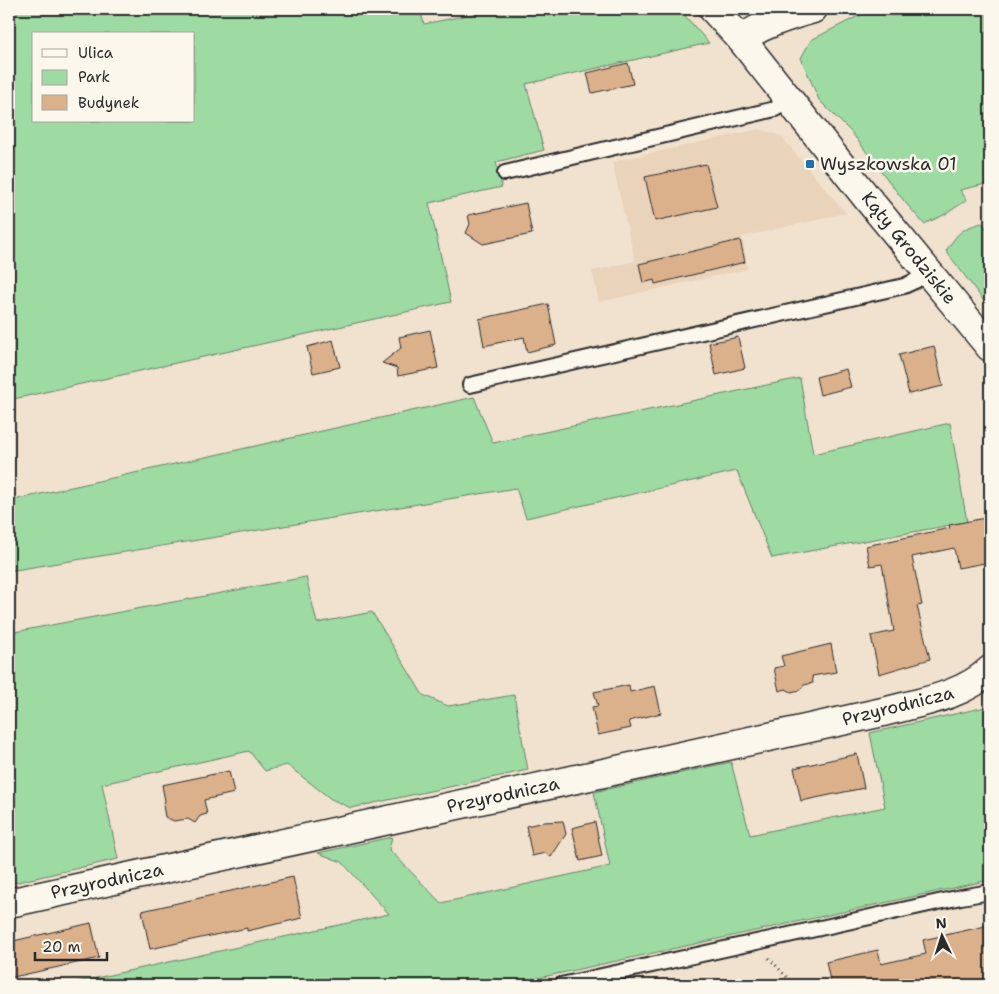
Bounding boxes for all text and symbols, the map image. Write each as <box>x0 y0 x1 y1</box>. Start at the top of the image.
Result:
legend <box>32 32 195 122</box>
text: Ulica <box>78 43 114 63</box>
text: Park <box>78 67 110 87</box>
text: Budynek <box>78 93 139 113</box>
place label: Wyszkowska 01 <box>820 152 957 176</box>
marker: Wyszkowska 01 <box>804 158 816 170</box>
street label: Kąty Grodziskie <box>856 187 962 309</box>
street label: Przyrodnicza <box>840 681 956 731</box>
street label: Przyrodnicza <box>445 771 561 819</box>
street label: Przyrodnicza <box>49 857 165 905</box>
north arrow <box>916 912 966 962</box>
text: N <box>935 914 947 932</box>
scale bar <box>35 929 108 961</box>
text: 20 m <box>42 937 81 957</box>

